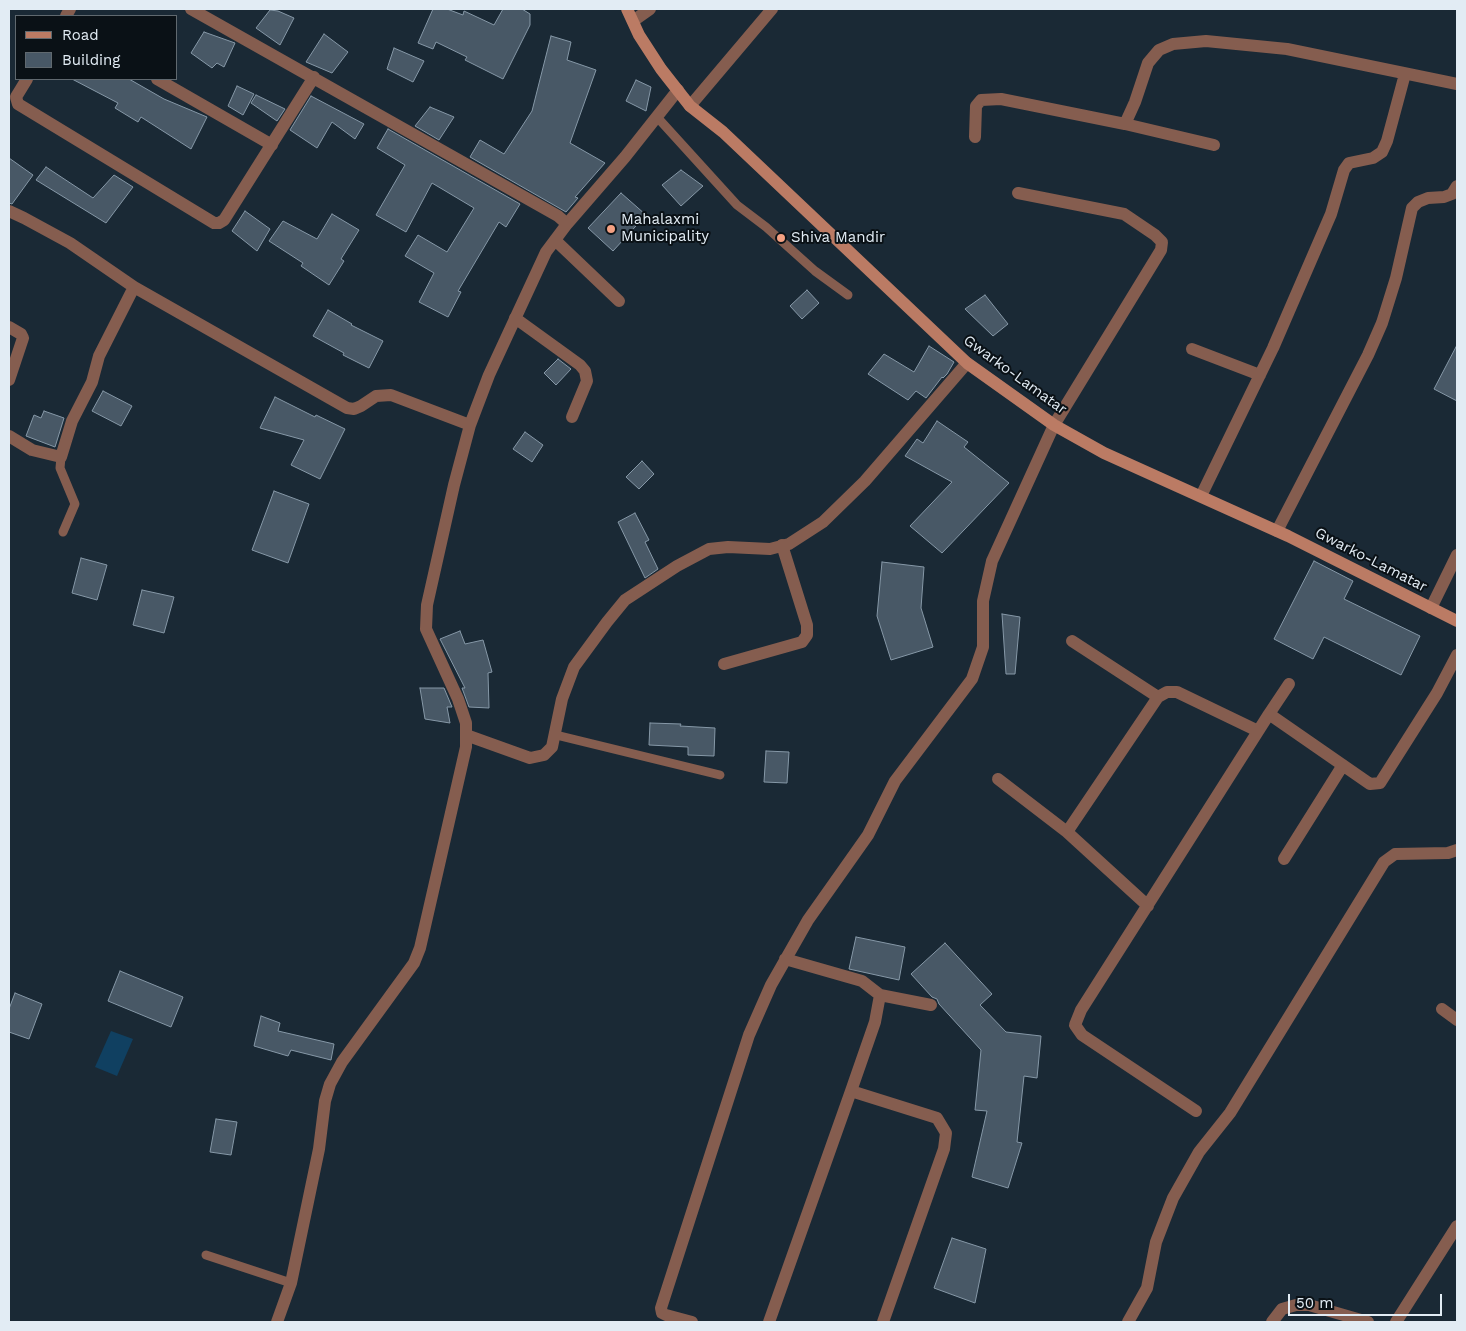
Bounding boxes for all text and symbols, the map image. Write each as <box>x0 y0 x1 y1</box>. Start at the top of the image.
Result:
legend <box>15 15 178 80</box>
text: Road <box>62 26 99 44</box>
text: Building <box>62 51 120 69</box>
place label: Mahalaxmi Municipality <box>621 211 709 246</box>
marker: Mahalaxmi Municipality <box>605 223 617 235</box>
place label: Shiva Mandir <box>791 229 885 247</box>
marker: Shiva Mandir <box>775 232 787 244</box>
street label: Gwarko-Lamatar <box>960 331 1070 419</box>
street label: Gwarko-Lamatar <box>1312 524 1430 596</box>
scale bar <box>1291 1284 1445 1316</box>
text: 50 m <box>1296 1294 1333 1312</box>

